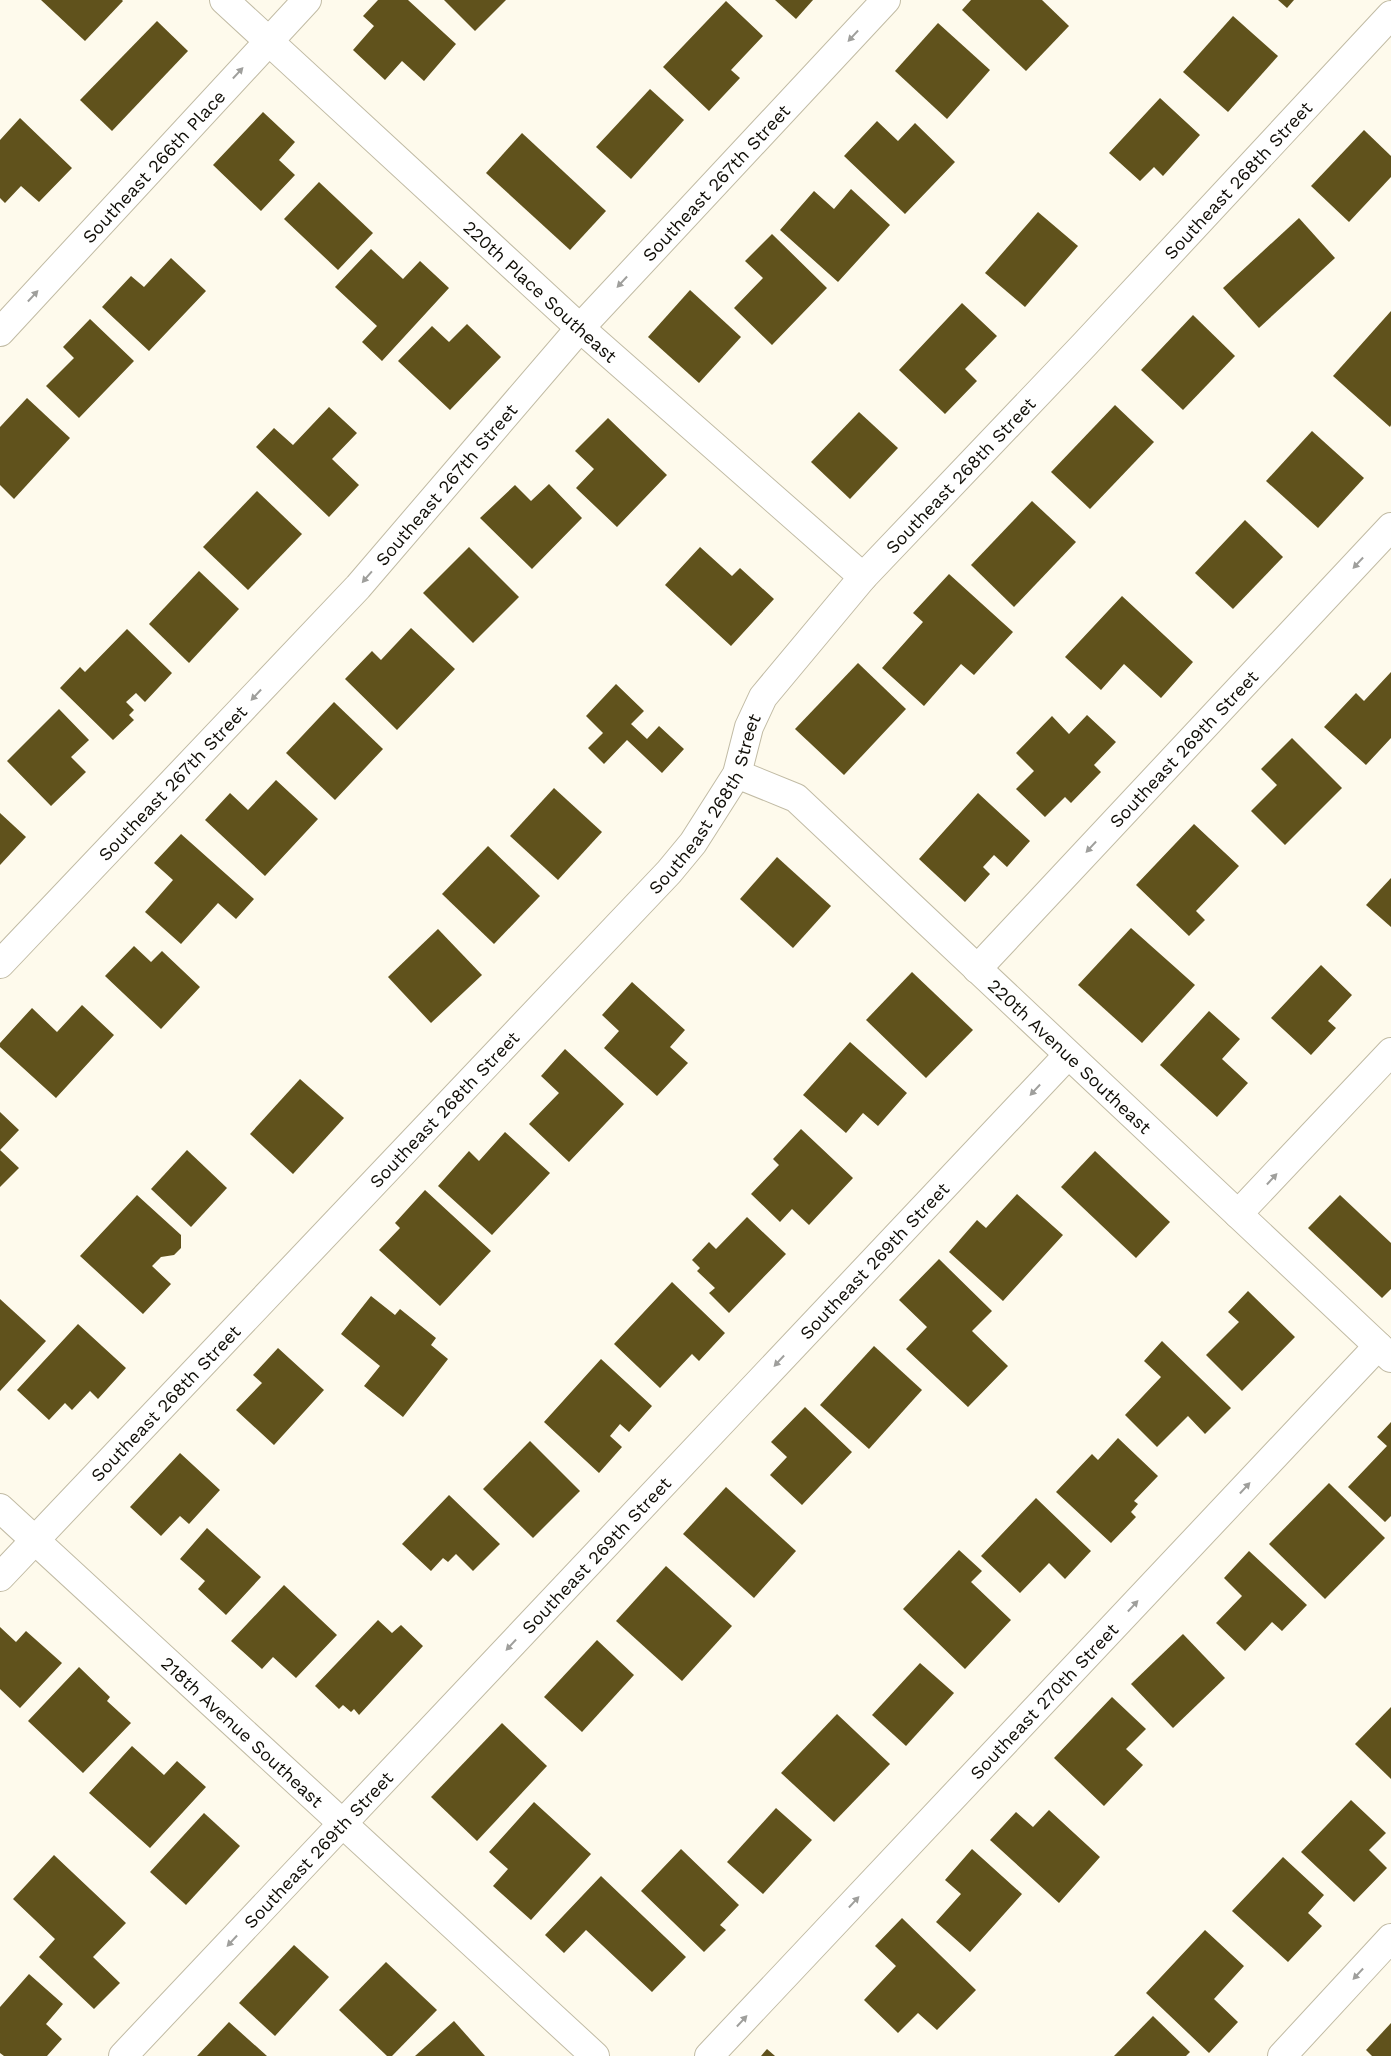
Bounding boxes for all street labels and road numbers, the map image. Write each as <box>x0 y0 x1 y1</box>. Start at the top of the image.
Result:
street label: Southeast 266th Place <box>78 85 229 247</box>
street label: Southeast 268th Street <box>1159 97 1316 263</box>
street label: Southeast 267th Street <box>638 100 794 265</box>
street label: 220th Place Southeast <box>460 216 622 367</box>
street label: Southeast 268th Street <box>881 392 1040 557</box>
street label: Southeast 267th Street <box>371 399 521 570</box>
street label: Southeast 269th Street <box>1105 665 1262 832</box>
street label: Southeast 267th Street <box>93 700 251 865</box>
street label: Southeast 268th Street <box>644 710 765 898</box>
street label: 220th Avenue Southeast <box>984 974 1156 1138</box>
street label: Southeast 268th Street <box>365 1026 523 1192</box>
street label: Southeast 269th Street <box>795 1177 953 1343</box>
street label: Southeast 268th Street <box>86 1320 245 1485</box>
street label: Southeast 269th Street <box>517 1472 675 1638</box>
street label: Southeast 270th Street <box>965 1618 1122 1783</box>
street label: 218th Avenue Southeast <box>157 1652 328 1812</box>
street label: Southeast 269th Street <box>239 1766 397 1932</box>

